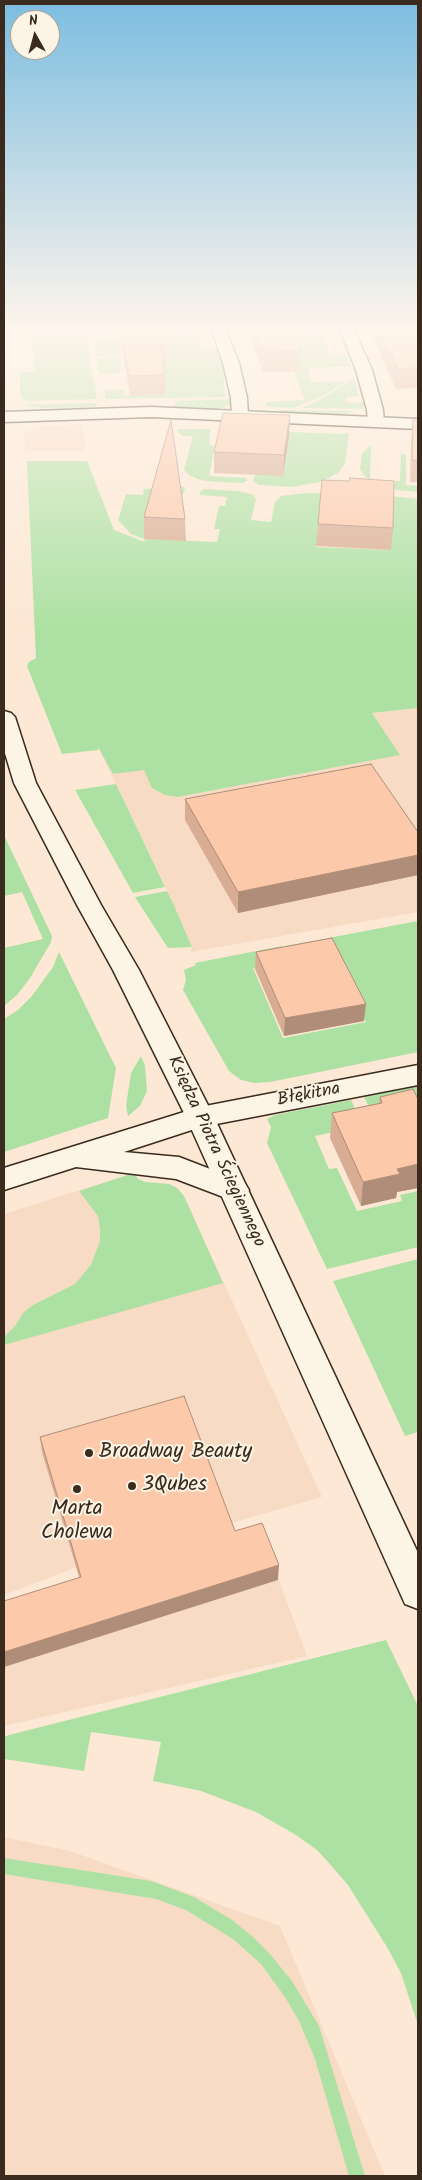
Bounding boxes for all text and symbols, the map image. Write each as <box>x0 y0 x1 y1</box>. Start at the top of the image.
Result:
north arrow <box>10 10 60 60</box>
text: N <box>28 10 39 33</box>
street label: Księdza Piotra Ściegiennego <box>161 1053 269 1251</box>
street label: Błękitna <box>276 1079 342 1113</box>
place label: Broadway Beauty <box>99 1440 252 1466</box>
marker: Broadway Beauty <box>83 1447 95 1459</box>
place label: 3Qubes <box>142 1473 207 1499</box>
marker: 3Qubes <box>126 1480 138 1492</box>
marker: Marta Cholewa <box>71 1483 83 1495</box>
place label: Marta Cholewa <box>41 1497 113 1547</box>

